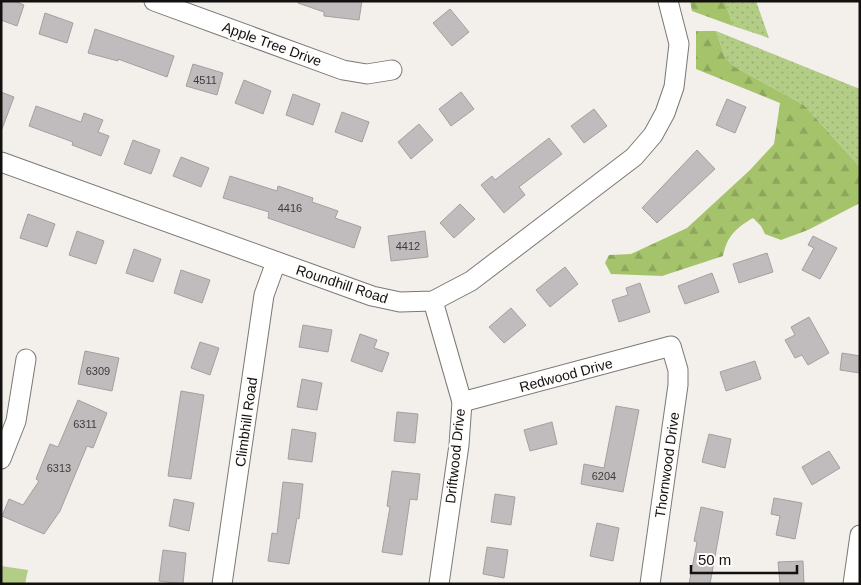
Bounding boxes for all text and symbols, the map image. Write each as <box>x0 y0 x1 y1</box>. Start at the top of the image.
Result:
street label: Apple Tree Drive <box>220 19 324 69</box>
house number: 4511 <box>193 74 217 86</box>
house number: 4416 <box>278 202 302 214</box>
house number: 4412 <box>396 240 420 252</box>
street label: Roundhill Road <box>294 262 390 306</box>
street label: Redwood Drive <box>518 355 614 395</box>
house number: 6309 <box>86 365 110 377</box>
street label: Climbhill Road <box>232 376 260 468</box>
street label: Driftwood Drive <box>442 407 468 504</box>
street label: Thornwood Drive <box>652 411 682 519</box>
house number: 6311 <box>73 418 97 430</box>
house number: 6313 <box>47 462 71 474</box>
house number: 6204 <box>592 470 616 482</box>
scale bar <box>691 542 797 574</box>
text: 50 m <box>698 551 731 568</box>

